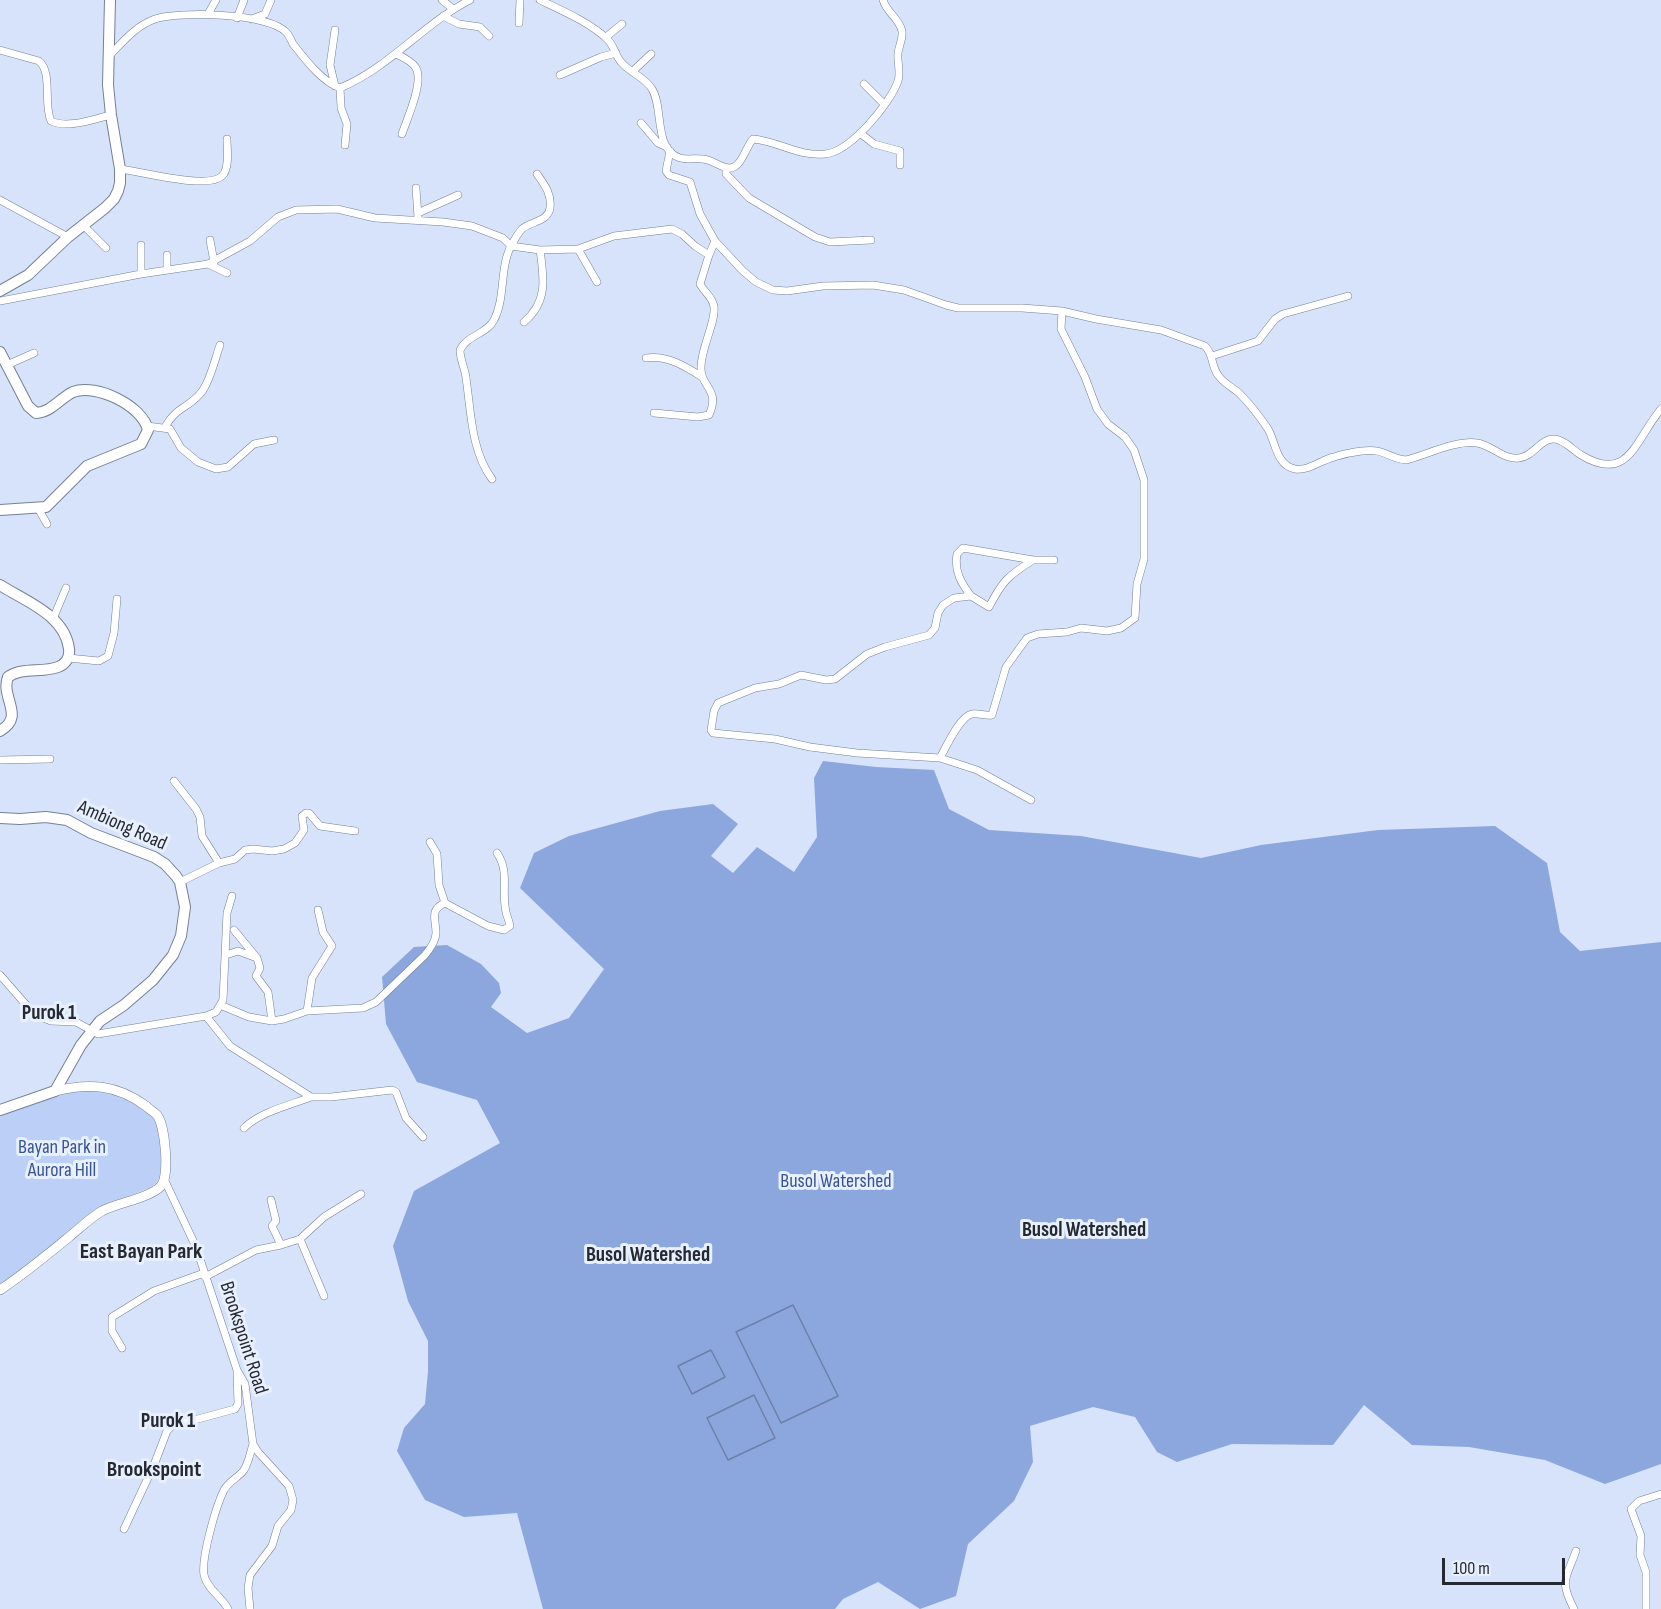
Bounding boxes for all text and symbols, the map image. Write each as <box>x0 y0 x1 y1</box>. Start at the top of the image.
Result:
street label: Ambiong Road <box>74 796 170 856</box>
district label: Purok 1 <box>22 1001 76 1027</box>
park label: Bayan Park in Aurora Hill <box>18 1136 106 1183</box>
park label: Busol Watershed <box>780 1170 892 1194</box>
district label: Busol Watershed <box>1022 1218 1146 1244</box>
district label: East Bayan Park <box>80 1239 202 1265</box>
district label: Busol Watershed <box>586 1243 710 1269</box>
street label: Brookspoint Road <box>214 1279 272 1397</box>
district label: Purok 1 <box>141 1409 195 1435</box>
district label: Brookspoint <box>107 1457 201 1483</box>
scale bar <box>1445 1546 1568 1584</box>
text: 100 m <box>1453 1558 1490 1579</box>

